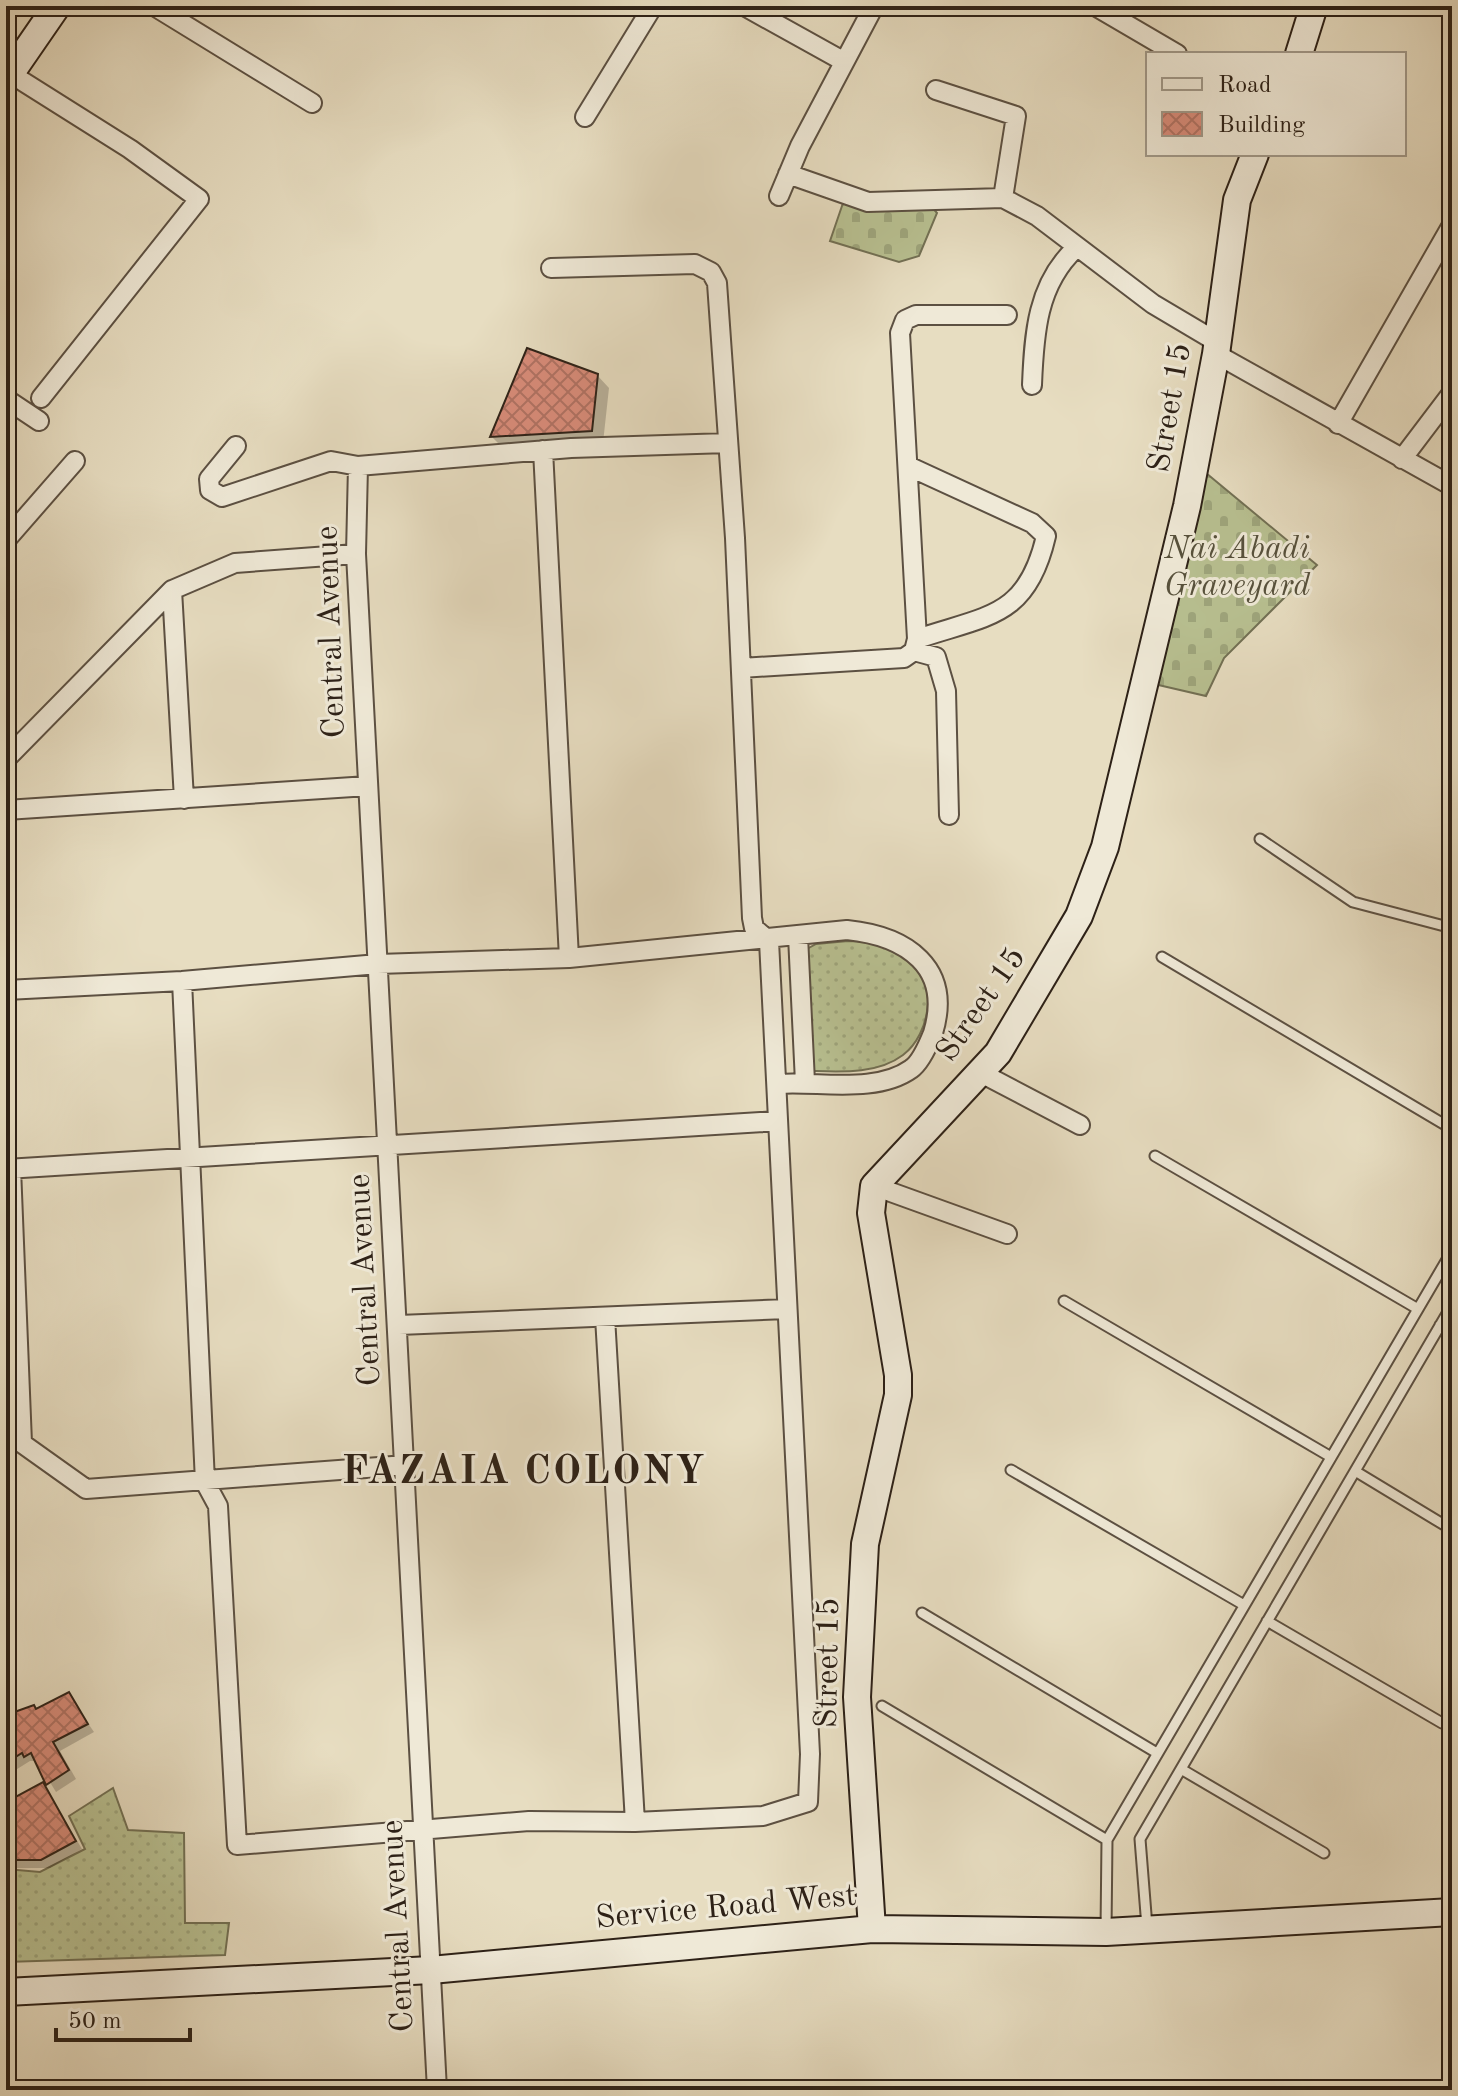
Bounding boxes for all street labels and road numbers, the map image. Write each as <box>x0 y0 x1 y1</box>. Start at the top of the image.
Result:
street label: Street 15 <box>1144 341 1198 475</box>
street label: Central Avenue <box>312 525 352 739</box>
street label: Street 15 <box>931 942 1033 1068</box>
street label: Central Avenue <box>344 1173 388 1387</box>
street label: Street 15 <box>812 1597 846 1729</box>
street label: Central Avenue <box>377 1819 421 2033</box>
street label: Service Road West <box>594 1881 858 1935</box>

